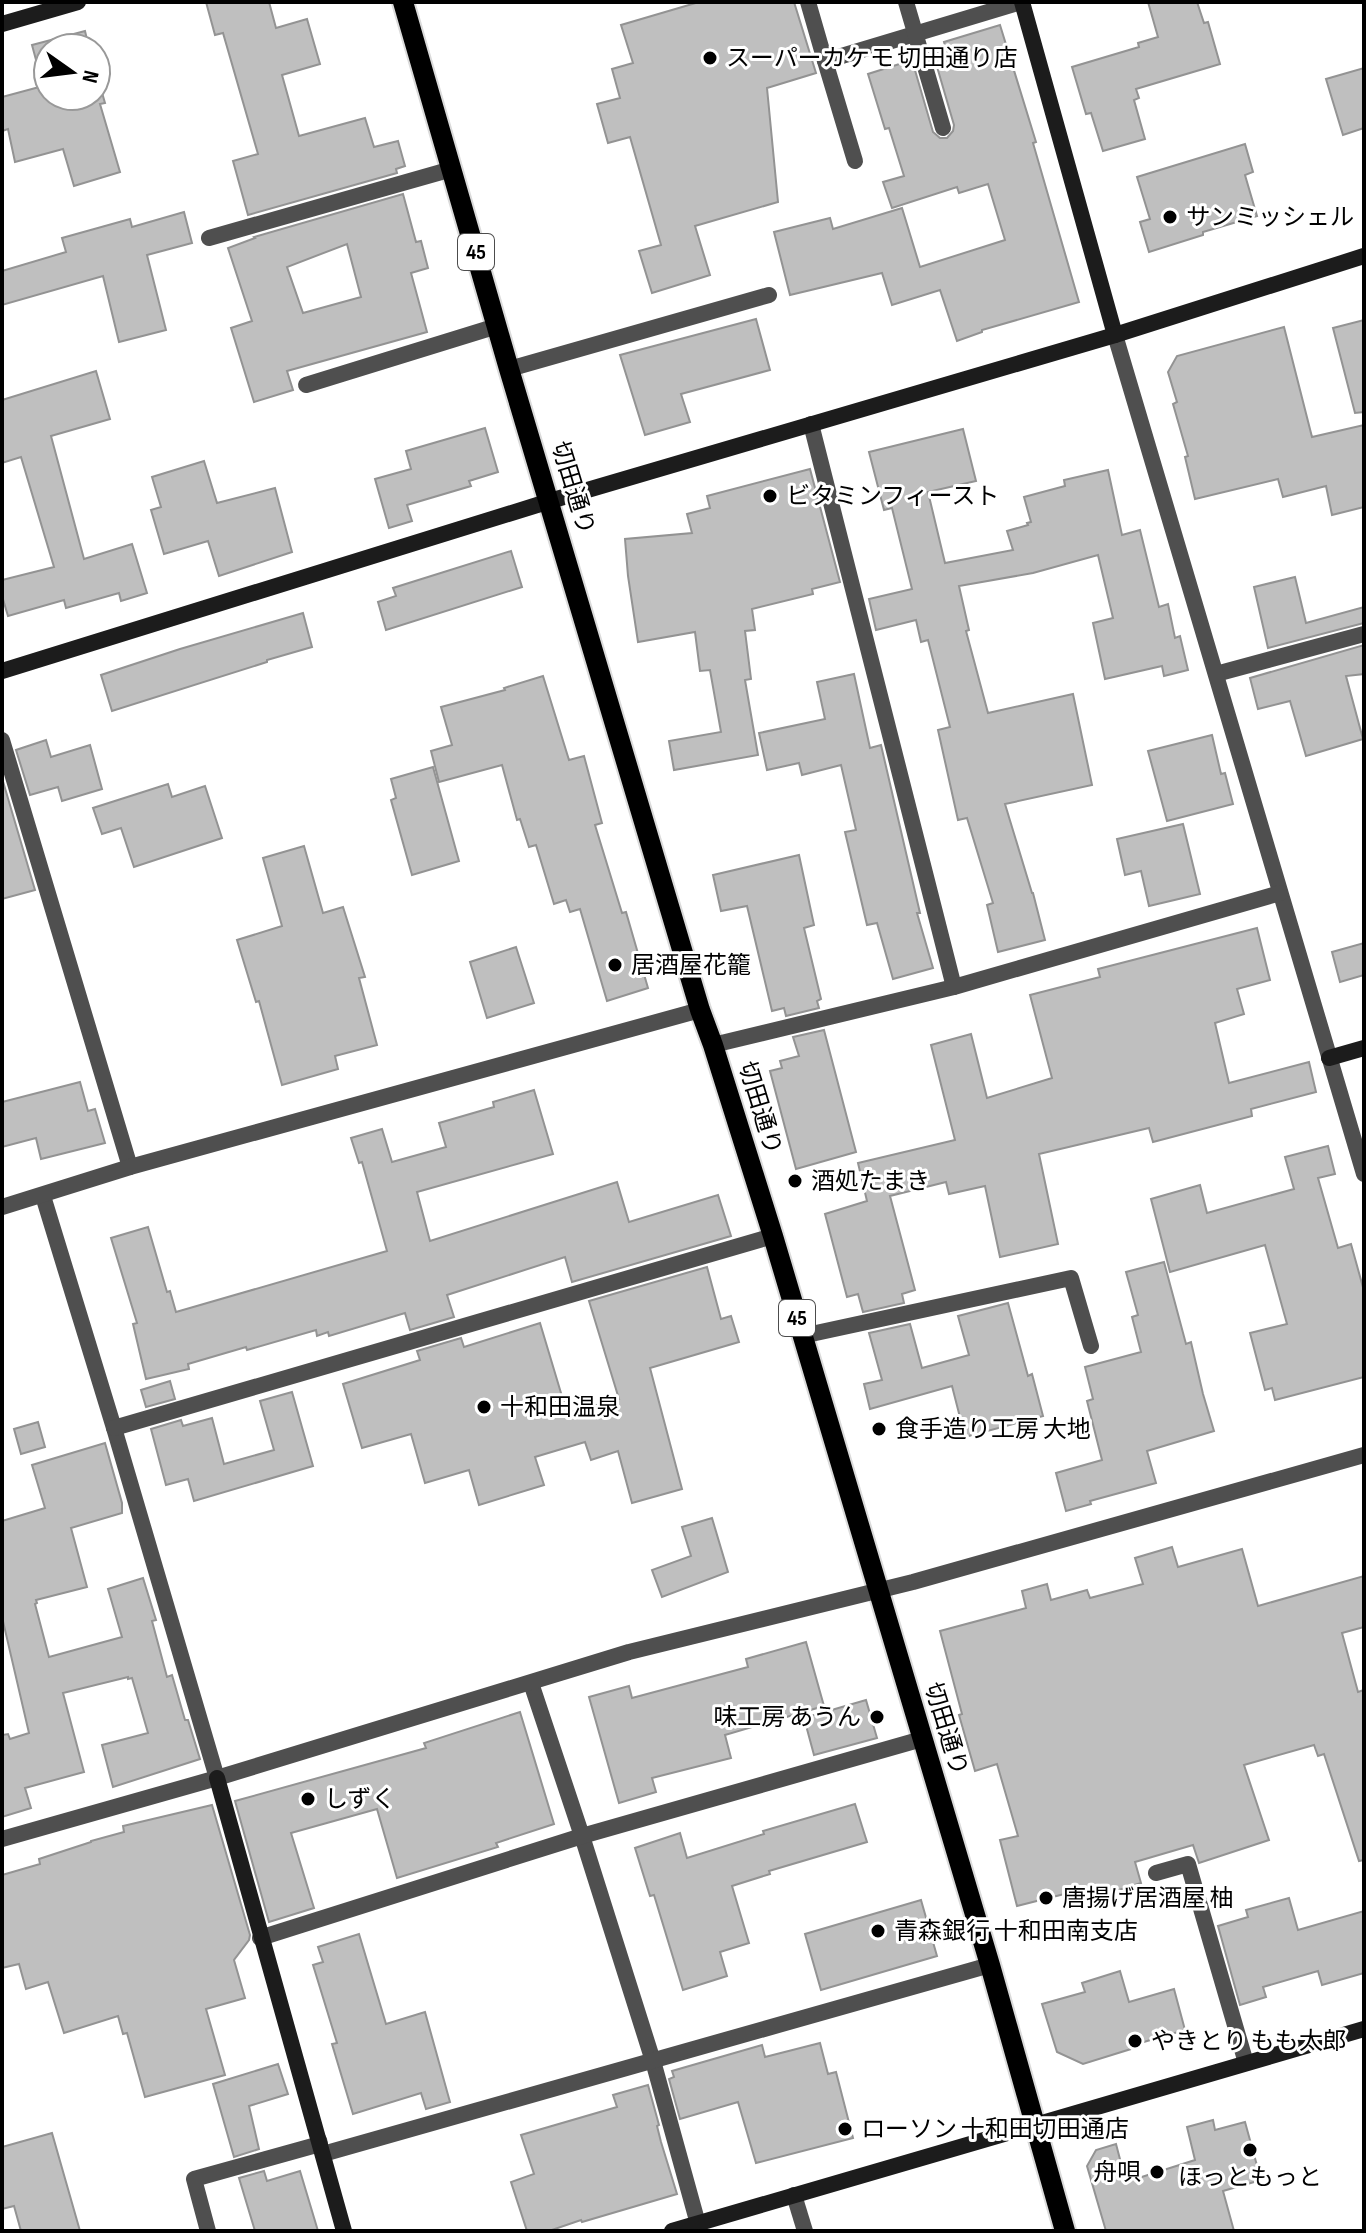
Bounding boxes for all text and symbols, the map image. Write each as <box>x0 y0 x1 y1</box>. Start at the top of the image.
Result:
north arrow <box>32 32 112 112</box>
place label: スーパーカケモ 切田通り店 <box>726 44 1018 73</box>
marker: スーパーカケモ 切田通り店 <box>701 49 719 67</box>
text: N <box>75 68 104 85</box>
place label: サンミッシェル <box>1186 203 1354 232</box>
marker: サンミッシェル <box>1161 208 1179 226</box>
road number: 45 <box>458 234 494 270</box>
street label: 切田通り <box>545 438 601 538</box>
place label: ビタミンフィースト <box>786 482 1000 511</box>
marker: ビタミンフィースト <box>761 487 779 505</box>
place label: 居酒屋花籠 <box>631 951 751 980</box>
marker: 居酒屋花籠 <box>606 956 624 974</box>
street label: 切田通り <box>732 1058 788 1158</box>
place label: 酒処たまき <box>811 1167 930 1196</box>
marker: 酒処たまき <box>786 1172 804 1190</box>
road number: 45 <box>779 1300 815 1336</box>
place label: 十和田温泉 <box>500 1393 620 1422</box>
marker: 十和田温泉 <box>475 1398 493 1416</box>
place label: 食手造り工房 大地 <box>895 1415 1091 1444</box>
marker: 食手造り工房 大地 <box>870 1420 888 1438</box>
street label: 切田通り <box>918 1679 974 1779</box>
place label: 味工房 あうん <box>713 1703 861 1732</box>
marker: 味工房 あうん <box>868 1708 886 1726</box>
place label: しずく <box>324 1785 396 1814</box>
marker: しずく <box>299 1790 317 1808</box>
place label: 唐揚げ居酒屋 柚 <box>1062 1884 1234 1913</box>
marker: 唐揚げ居酒屋 柚 <box>1037 1889 1055 1907</box>
place label: 青森銀行 十和田南支店 <box>894 1917 1138 1946</box>
marker: 青森銀行 十和田南支店 <box>869 1922 887 1940</box>
place label: やきとり もも太郎 <box>1151 2027 1347 2056</box>
marker: やきとり もも太郎 <box>1126 2032 1144 2050</box>
place label: ローソン 十和田切田通店 <box>861 2115 1129 2144</box>
marker: ローソン 十和田切田通店 <box>836 2120 854 2138</box>
marker: ほっともっと <box>1241 2141 1259 2159</box>
place label: 舟唄 <box>1093 2158 1141 2187</box>
marker: 舟唄 <box>1148 2163 1166 2181</box>
place label: ほっともっと <box>1178 2163 1322 2192</box>

